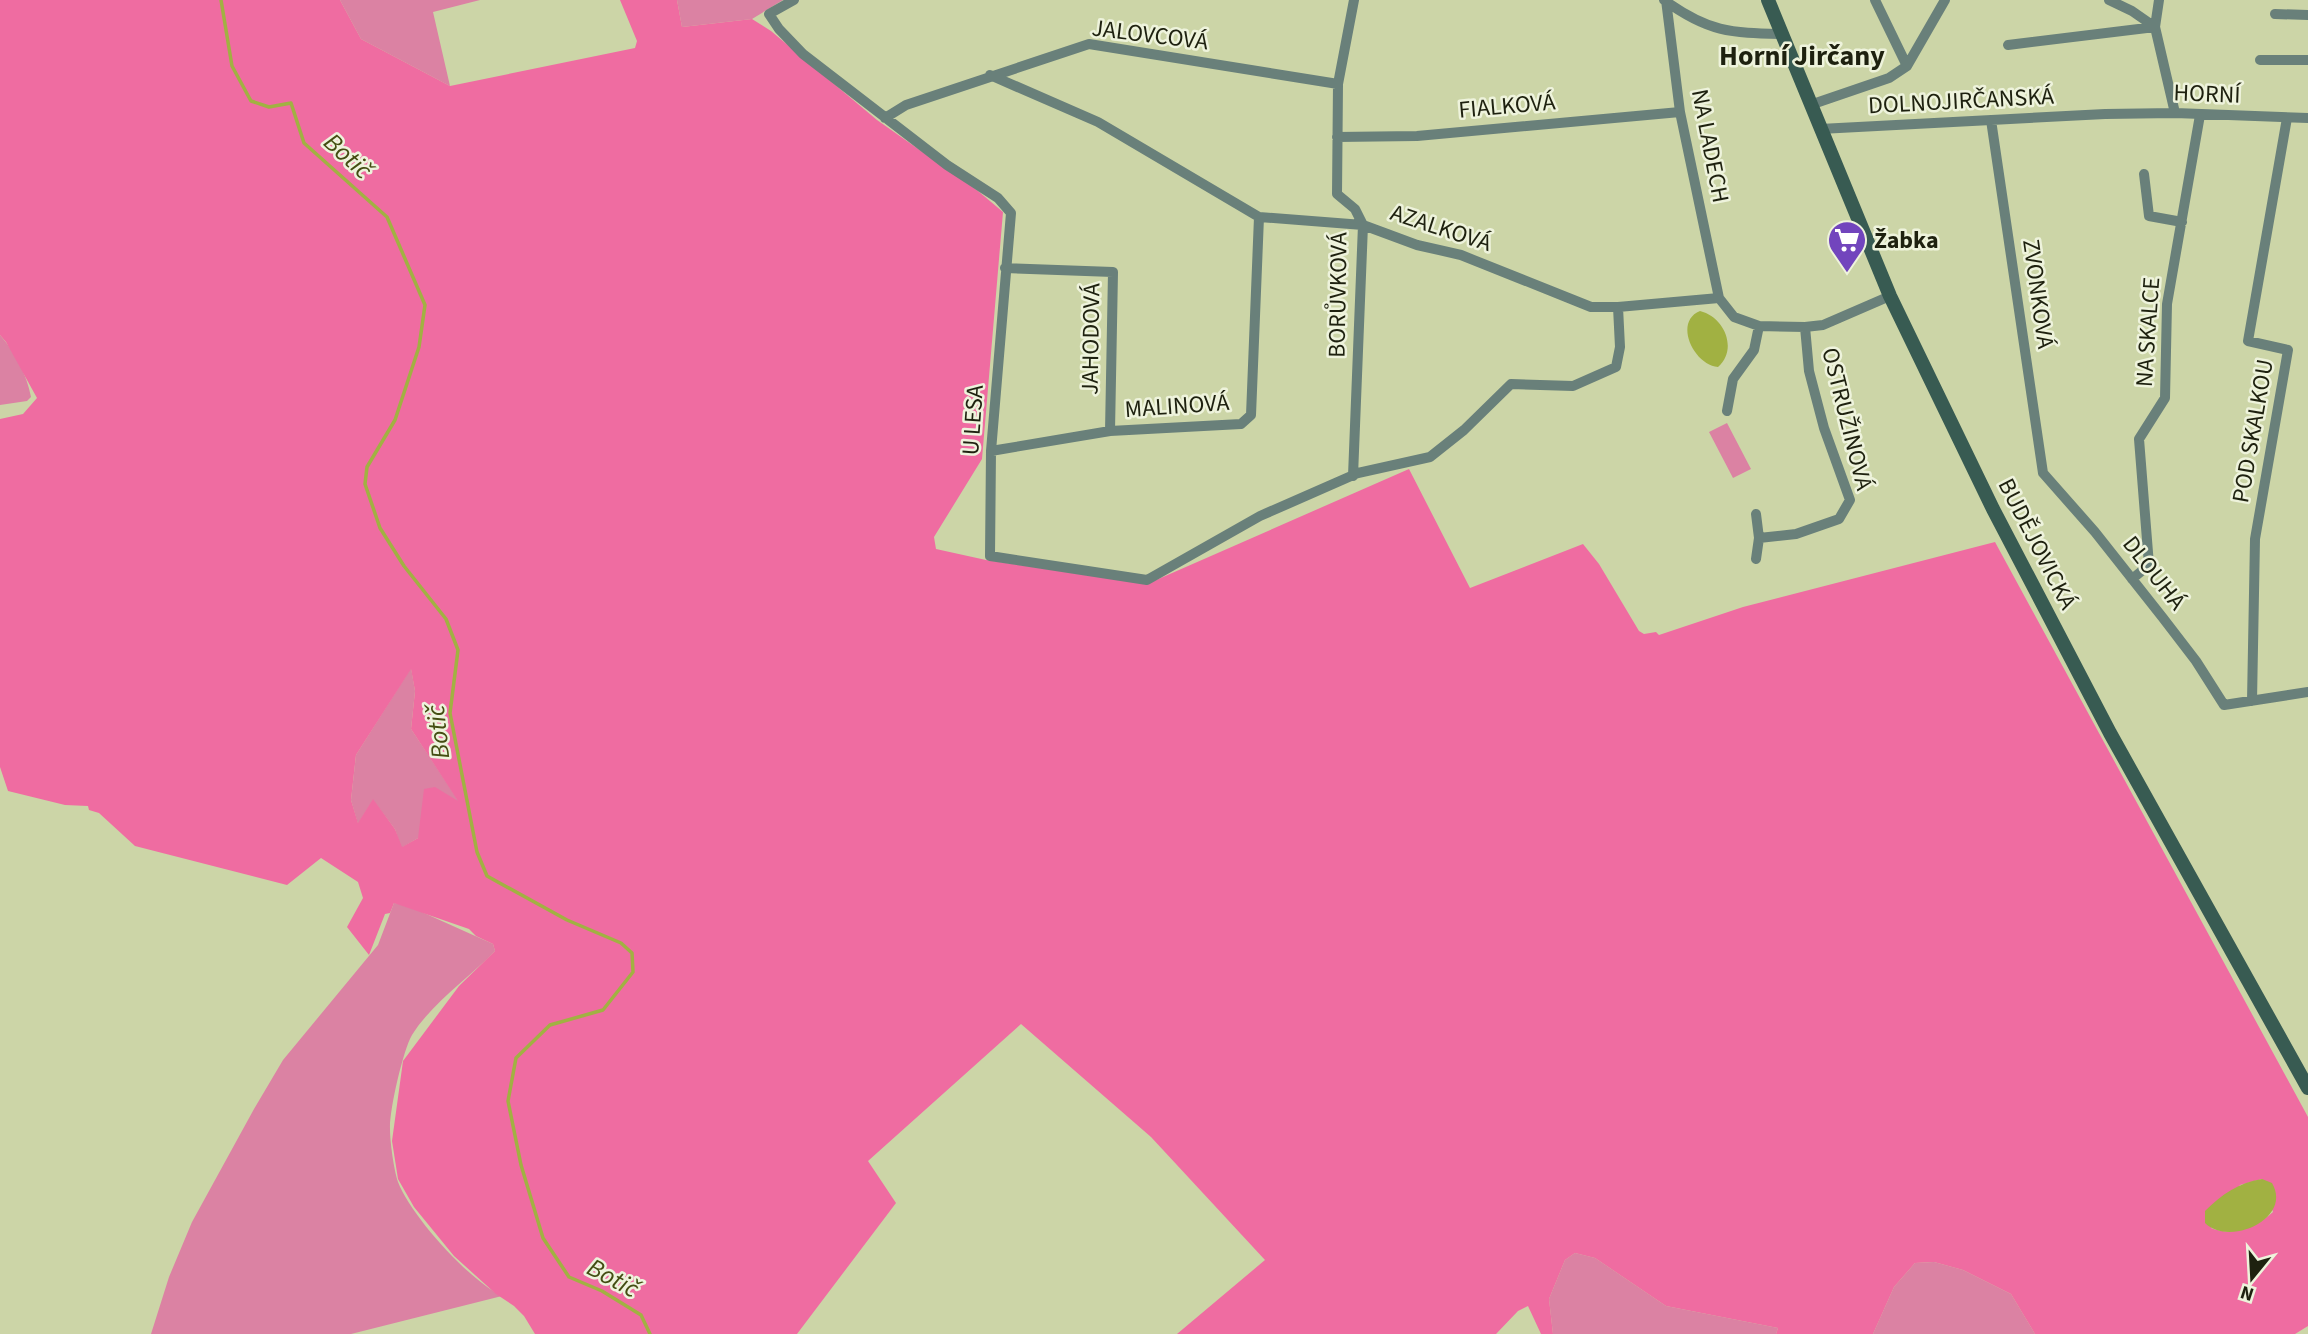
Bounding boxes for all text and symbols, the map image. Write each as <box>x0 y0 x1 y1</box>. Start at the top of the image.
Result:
street label: JALOVCOVÁ <box>1090 10 1210 60</box>
district label: Horní Jirčany <box>1719 36 1885 76</box>
street label: HORNÍ <box>2173 75 2243 113</box>
street label: DOLNOJIRČANSKÁ <box>1867 79 2055 123</box>
street label: FIALKOVÁ <box>1457 84 1557 128</box>
street label: NA LADECH <box>1682 86 1738 206</box>
water label: Botič <box>316 124 382 190</box>
street label: AZALKOVÁ <box>1386 195 1496 261</box>
supermarket icon: Žabka <box>1826 219 1868 274</box>
place label: Žabka <box>1874 223 1939 258</box>
street label: BORŮVKOVÁ <box>1319 232 1357 358</box>
street label: ZVONKOVÁ <box>2013 237 2063 351</box>
street label: NA SKALCE <box>2127 276 2169 388</box>
street label: JAHODOVÁ <box>1073 283 1109 395</box>
street label: OSTRUŽINOVÁ <box>1812 344 1882 494</box>
street label: POD SKALKOU <box>2223 357 2283 505</box>
street label: U LESA <box>953 384 993 456</box>
street label: MALINOVÁ <box>1124 385 1230 427</box>
street label: BUDĚJOVICKÁ <box>1989 472 2085 616</box>
street label: DLOUHÁ <box>2114 528 2194 618</box>
water label: Botič <box>416 701 459 761</box>
north arrow <box>2217 1243 2287 1313</box>
water label: Botič <box>580 1249 648 1308</box>
text: N <box>2237 1278 2257 1308</box>

